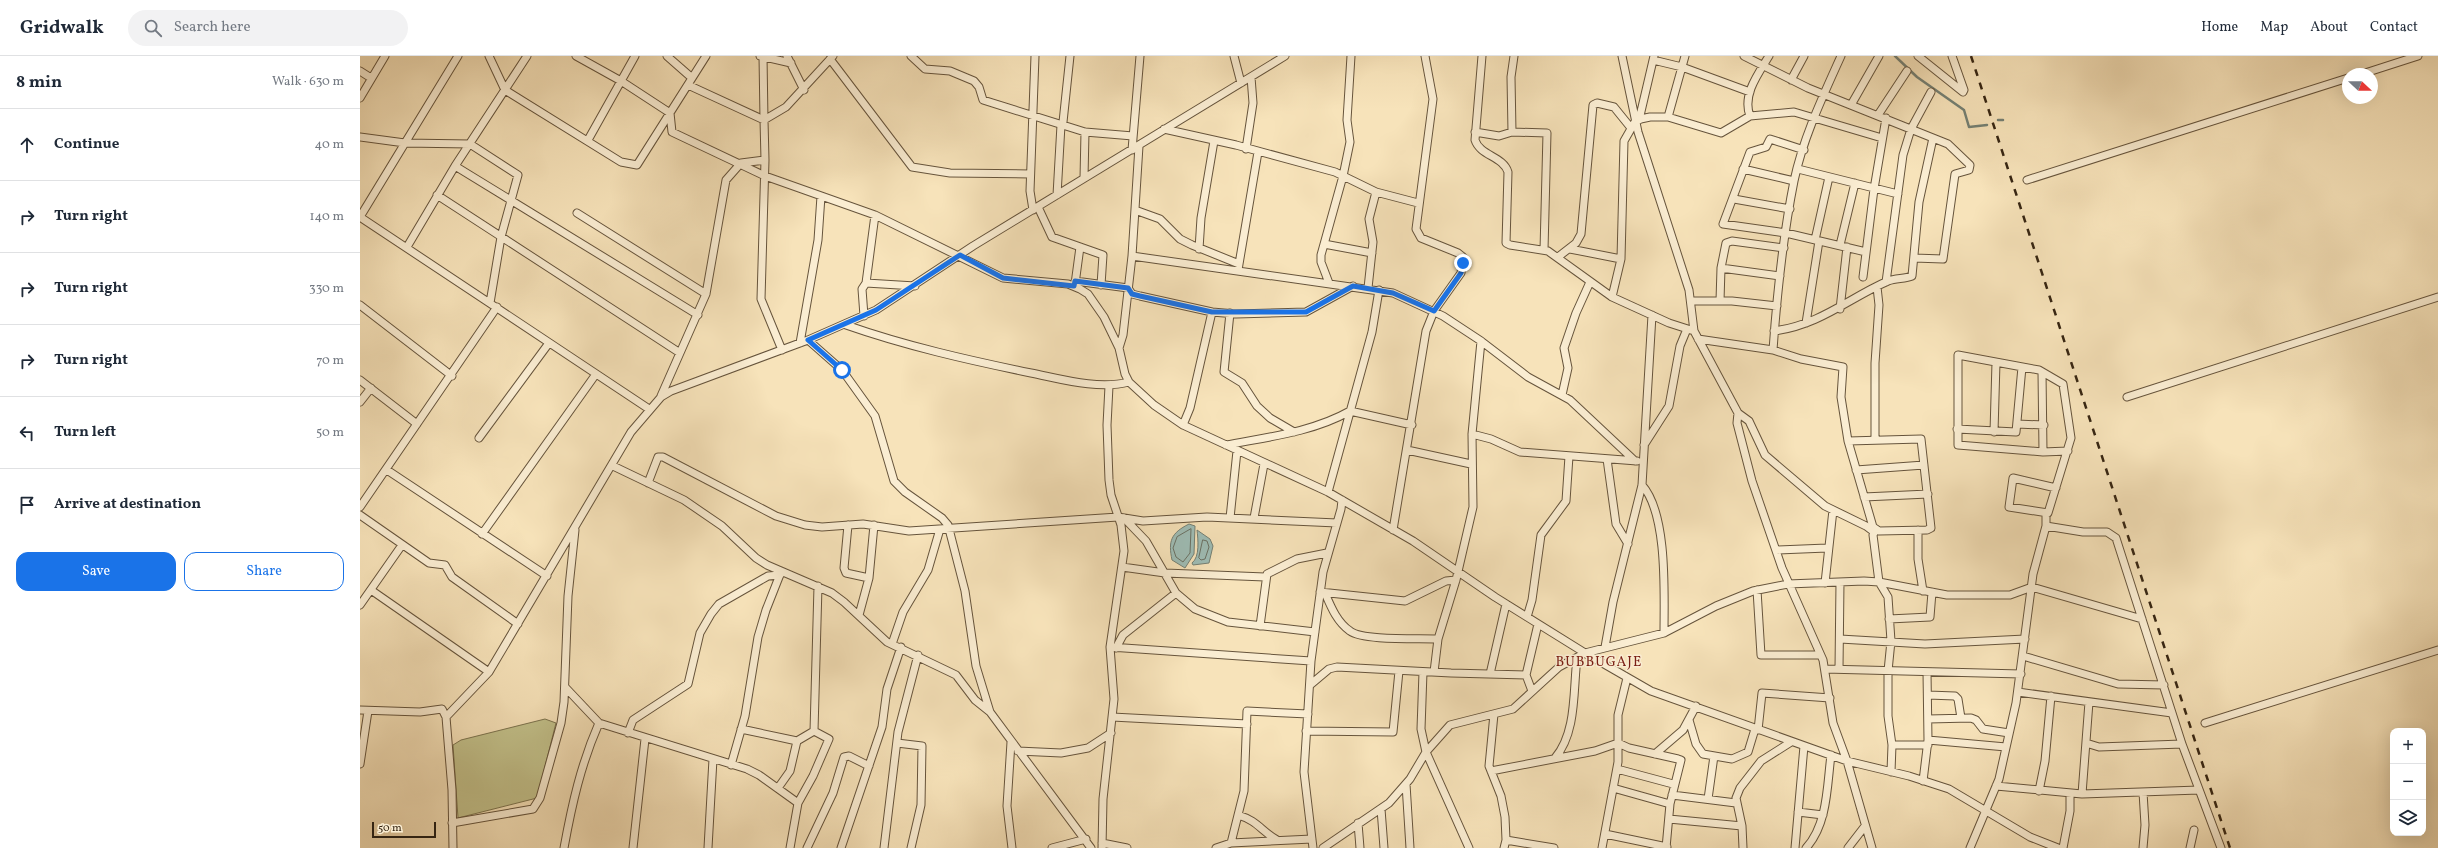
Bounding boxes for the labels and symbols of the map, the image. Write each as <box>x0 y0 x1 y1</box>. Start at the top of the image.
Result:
north arrow <box>2342 68 2378 104</box>
route end <box>1454 254 1472 272</box>
route start <box>833 361 851 379</box>
district label: BUBBUGAJE <box>1556 653 1642 672</box>
scale bar <box>372 820 436 839</box>

